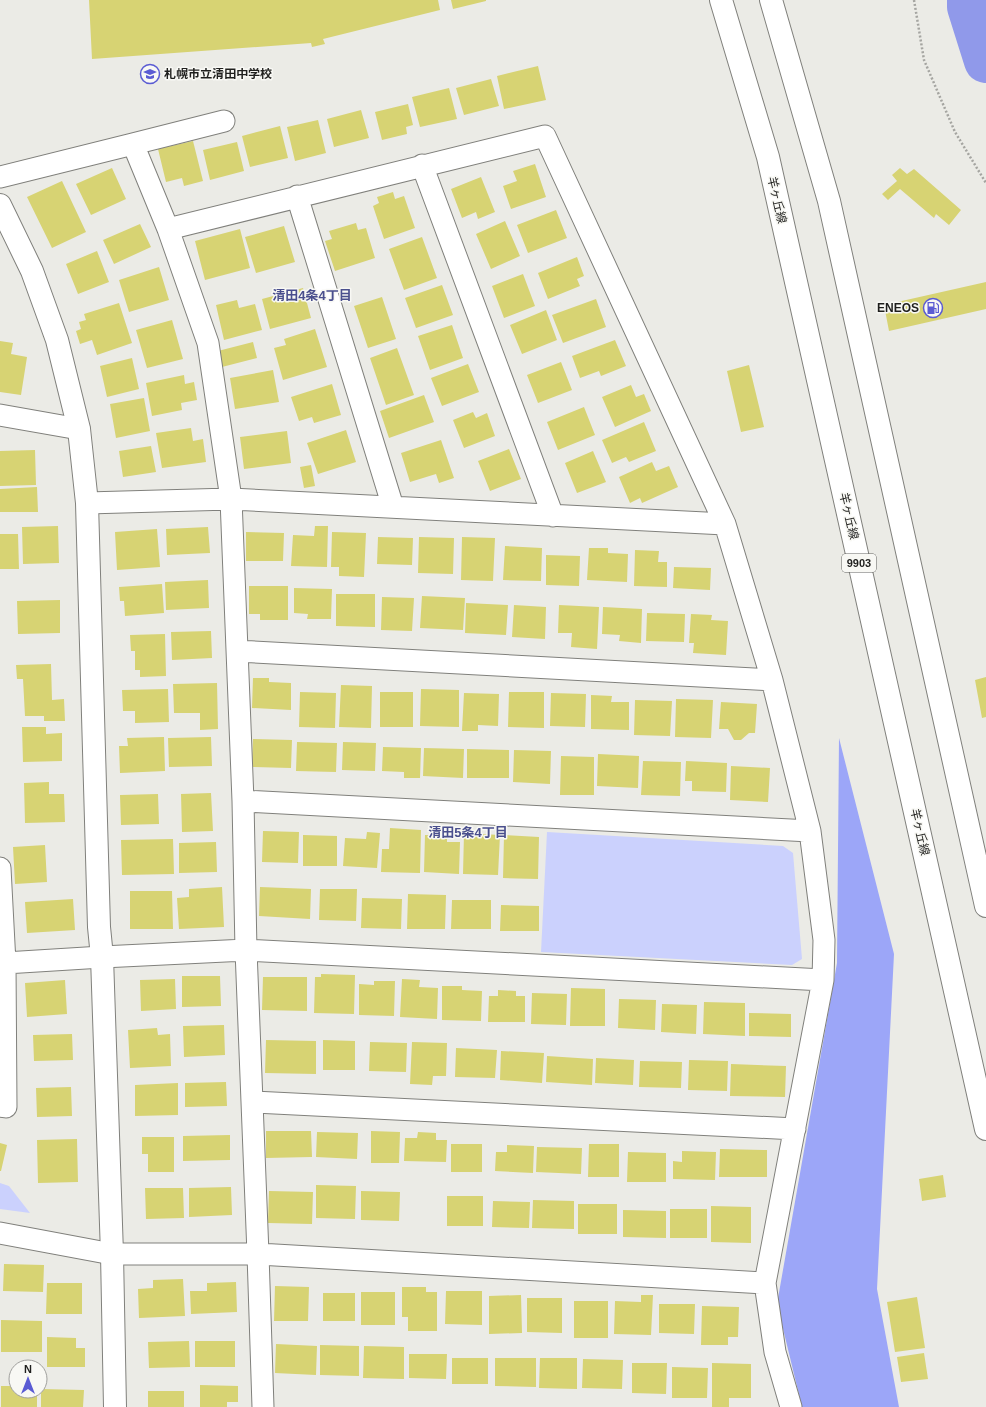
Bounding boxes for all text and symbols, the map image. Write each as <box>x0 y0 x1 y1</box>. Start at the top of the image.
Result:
school or university icon: 札幌市立清田中学校 <box>139 63 161 85</box>
place label: 札幌市立清田中学校 <box>164 67 272 81</box>
street label: 羊ヶ丘線 <box>765 175 789 225</box>
district label: 清田4条4丁目 <box>272 288 352 303</box>
fuel station icon: ENEOS <box>922 297 944 319</box>
place label: ENEOS <box>877 301 919 315</box>
street label: 羊ヶ丘線 <box>837 491 861 541</box>
road number: 9903 <box>842 554 876 572</box>
street label: 羊ヶ丘線 <box>908 807 932 857</box>
district label: 清田5条4丁目 <box>428 825 508 840</box>
north arrow <box>8 1359 48 1399</box>
text: N <box>24 1363 32 1375</box>

